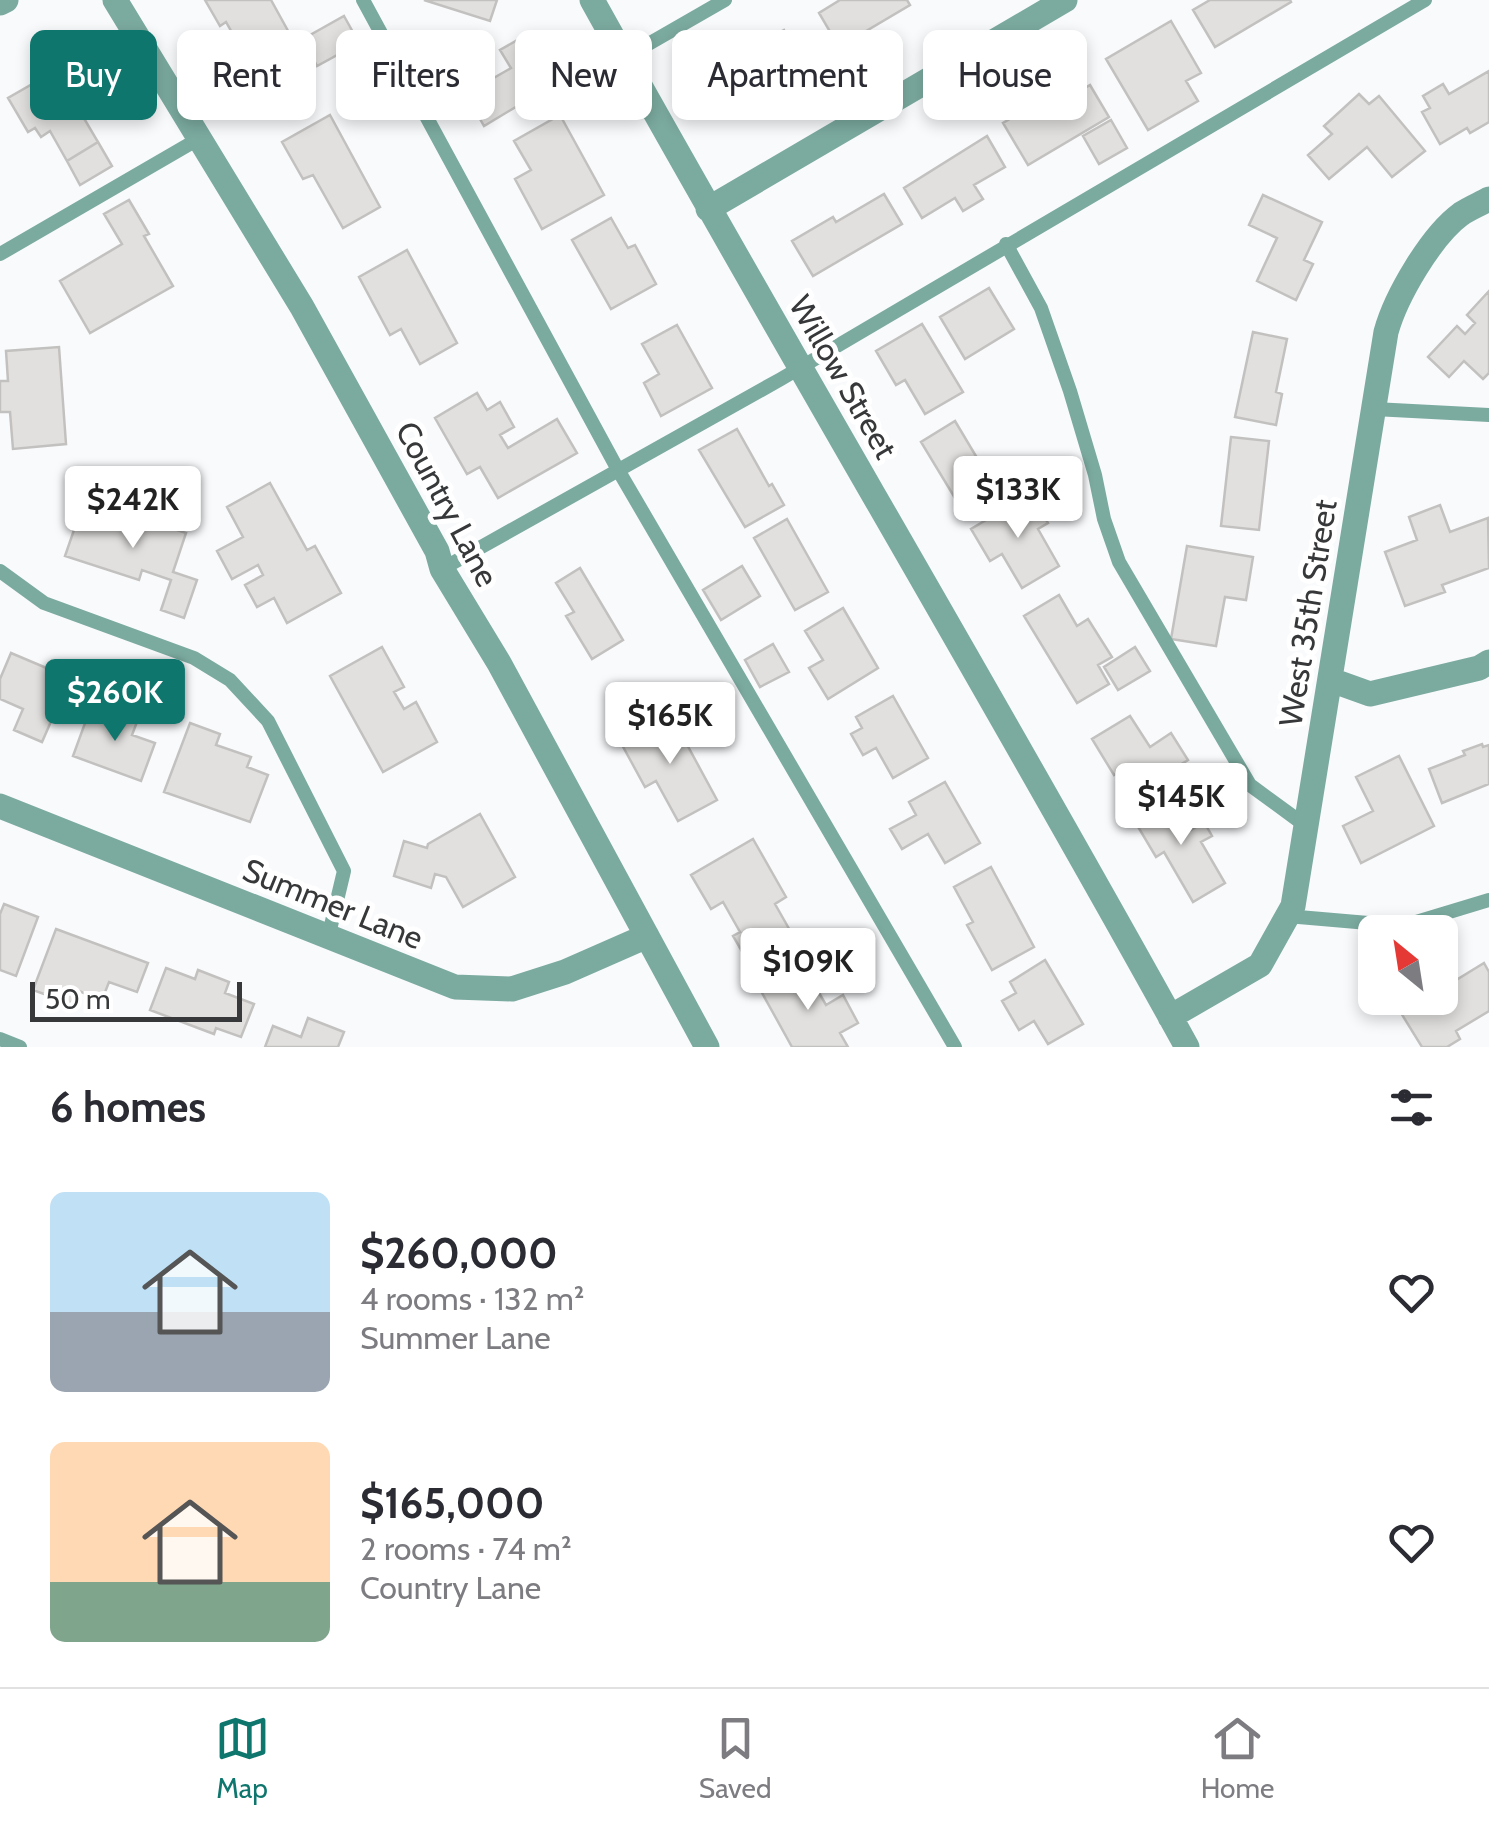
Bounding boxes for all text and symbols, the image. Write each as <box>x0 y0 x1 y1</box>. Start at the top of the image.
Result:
chip: Buy <box>30 30 157 120</box>
chip: Rent <box>177 30 316 120</box>
chip: Filters <box>336 30 495 120</box>
chip: New <box>515 30 652 120</box>
chip: Apartment <box>672 30 903 120</box>
chip: House <box>923 30 1087 120</box>
street label: Willow Street <box>781 288 906 465</box>
street label: Country Lane <box>388 415 507 593</box>
pin: $133K <box>948 456 1088 541</box>
pin: $242K <box>63 466 203 551</box>
text: $133K <box>976 469 1060 508</box>
text: $242K <box>87 479 179 518</box>
street label: West 35th Street <box>1270 497 1345 729</box>
pin: $260K <box>45 659 185 744</box>
text: $260K <box>67 672 163 711</box>
pin: $165K <box>600 682 740 767</box>
text: $165K <box>627 695 713 734</box>
pin: $145K <box>1111 763 1251 848</box>
text: $145K <box>1137 776 1225 815</box>
street label: Summer Lane <box>237 850 429 957</box>
north arrow <box>1358 915 1458 1015</box>
map controls <box>1358 915 1458 1015</box>
pin: $109K <box>738 928 878 1013</box>
text: $109K <box>762 941 854 980</box>
scale bar <box>30 977 242 1021</box>
text: 50 m <box>45 982 111 1016</box>
icon: filters <box>1384 1080 1439 1135</box>
text: 6 homes <box>50 1081 206 1133</box>
text: $260,000 <box>360 1227 558 1279</box>
icon: home <box>130 1232 250 1352</box>
icon: heart <box>1384 1265 1439 1320</box>
text: 4 rooms · 132 m² <box>360 1279 584 1318</box>
text: Summer Lane <box>360 1318 551 1357</box>
text: $165,000 <box>360 1477 544 1529</box>
icon: home <box>130 1482 250 1602</box>
icon: heart <box>1384 1515 1439 1570</box>
text: 2 rooms · 74 m² <box>360 1529 572 1568</box>
text: Country Lane <box>360 1568 541 1607</box>
tab: Map <box>215 1711 270 1805</box>
tab: Saved <box>699 1711 772 1805</box>
tab: Home <box>1201 1711 1274 1805</box>

